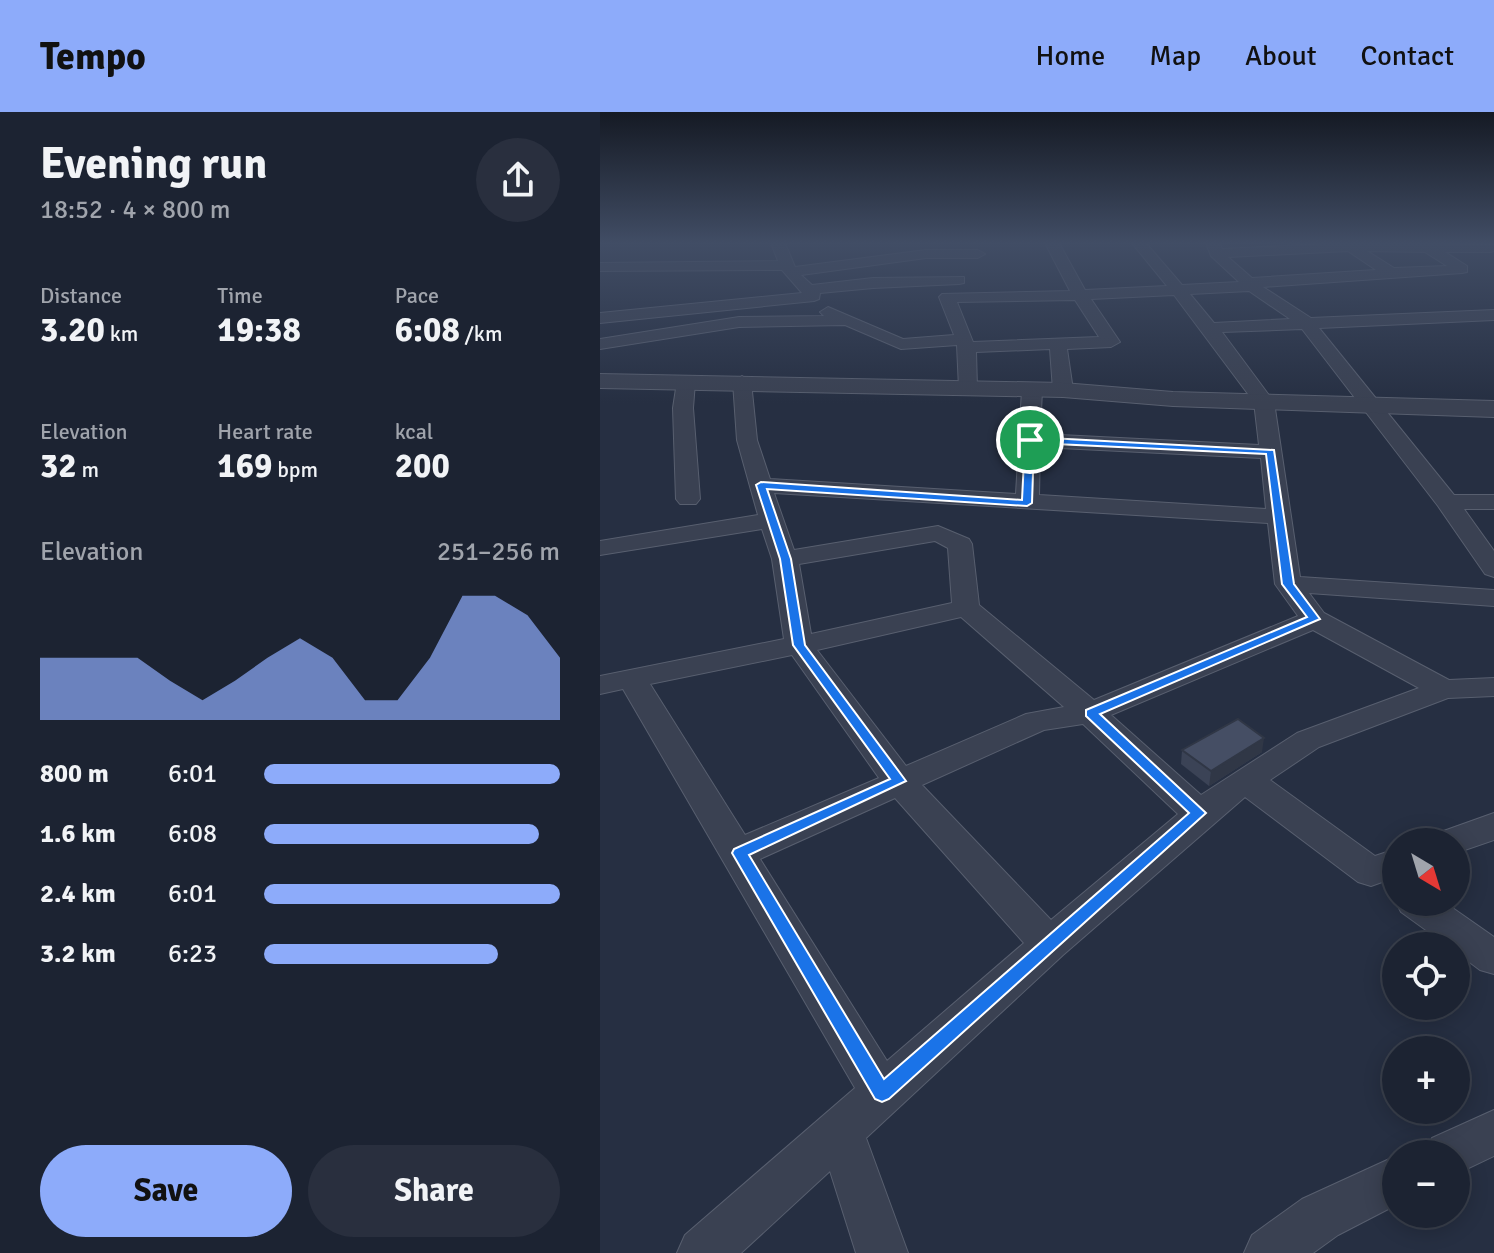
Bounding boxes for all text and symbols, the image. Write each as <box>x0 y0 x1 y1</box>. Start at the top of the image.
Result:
text: Tempo <box>40 33 146 80</box>
text: Home <box>1036 39 1105 73</box>
text: Map <box>1149 39 1201 73</box>
text: About <box>1245 39 1317 73</box>
text: Contact <box>1361 39 1454 73</box>
text: Evening run <box>40 137 267 191</box>
button: share <box>476 138 560 222</box>
text: 18:52 · 4 × 800 m <box>40 194 231 226</box>
text: Distance <box>40 282 122 309</box>
text: Time <box>217 282 263 309</box>
text: Pace <box>395 282 439 309</box>
text: 3.20 <box>40 309 105 351</box>
text: 19:38 <box>217 309 301 351</box>
text: 6:08 <box>395 309 460 351</box>
text: km <box>105 320 138 347</box>
text: /km <box>460 320 502 347</box>
pin <box>996 406 1064 474</box>
text: Elevation <box>40 418 128 445</box>
text: Heart rate <box>217 418 313 445</box>
text: kcal <box>395 418 433 445</box>
icon: arrive <box>1008 418 1052 462</box>
text: 32 <box>40 445 77 487</box>
text: 169 <box>217 445 272 487</box>
text: 200 <box>395 445 450 487</box>
text: m <box>77 456 99 483</box>
text: bpm <box>272 456 318 483</box>
text: Elevation <box>40 536 144 568</box>
text: 251–256 m <box>437 536 560 568</box>
text: 800 m <box>40 758 109 790</box>
text: 6:01 <box>168 758 217 790</box>
text: 1.6 km <box>40 818 116 850</box>
text: 6:08 <box>168 818 217 850</box>
north arrow <box>1382 828 1470 916</box>
map controls <box>1382 828 1470 1228</box>
text: 2.4 km <box>40 878 116 910</box>
text: 6:01 <box>168 878 217 910</box>
button: locate <box>1382 932 1470 1020</box>
text: 3.2 km <box>40 938 116 970</box>
text: 6:23 <box>168 938 217 970</box>
button: + <box>1382 1036 1470 1124</box>
button: − <box>1382 1140 1470 1228</box>
button: Save <box>40 1145 292 1237</box>
button: Share <box>308 1145 560 1237</box>

